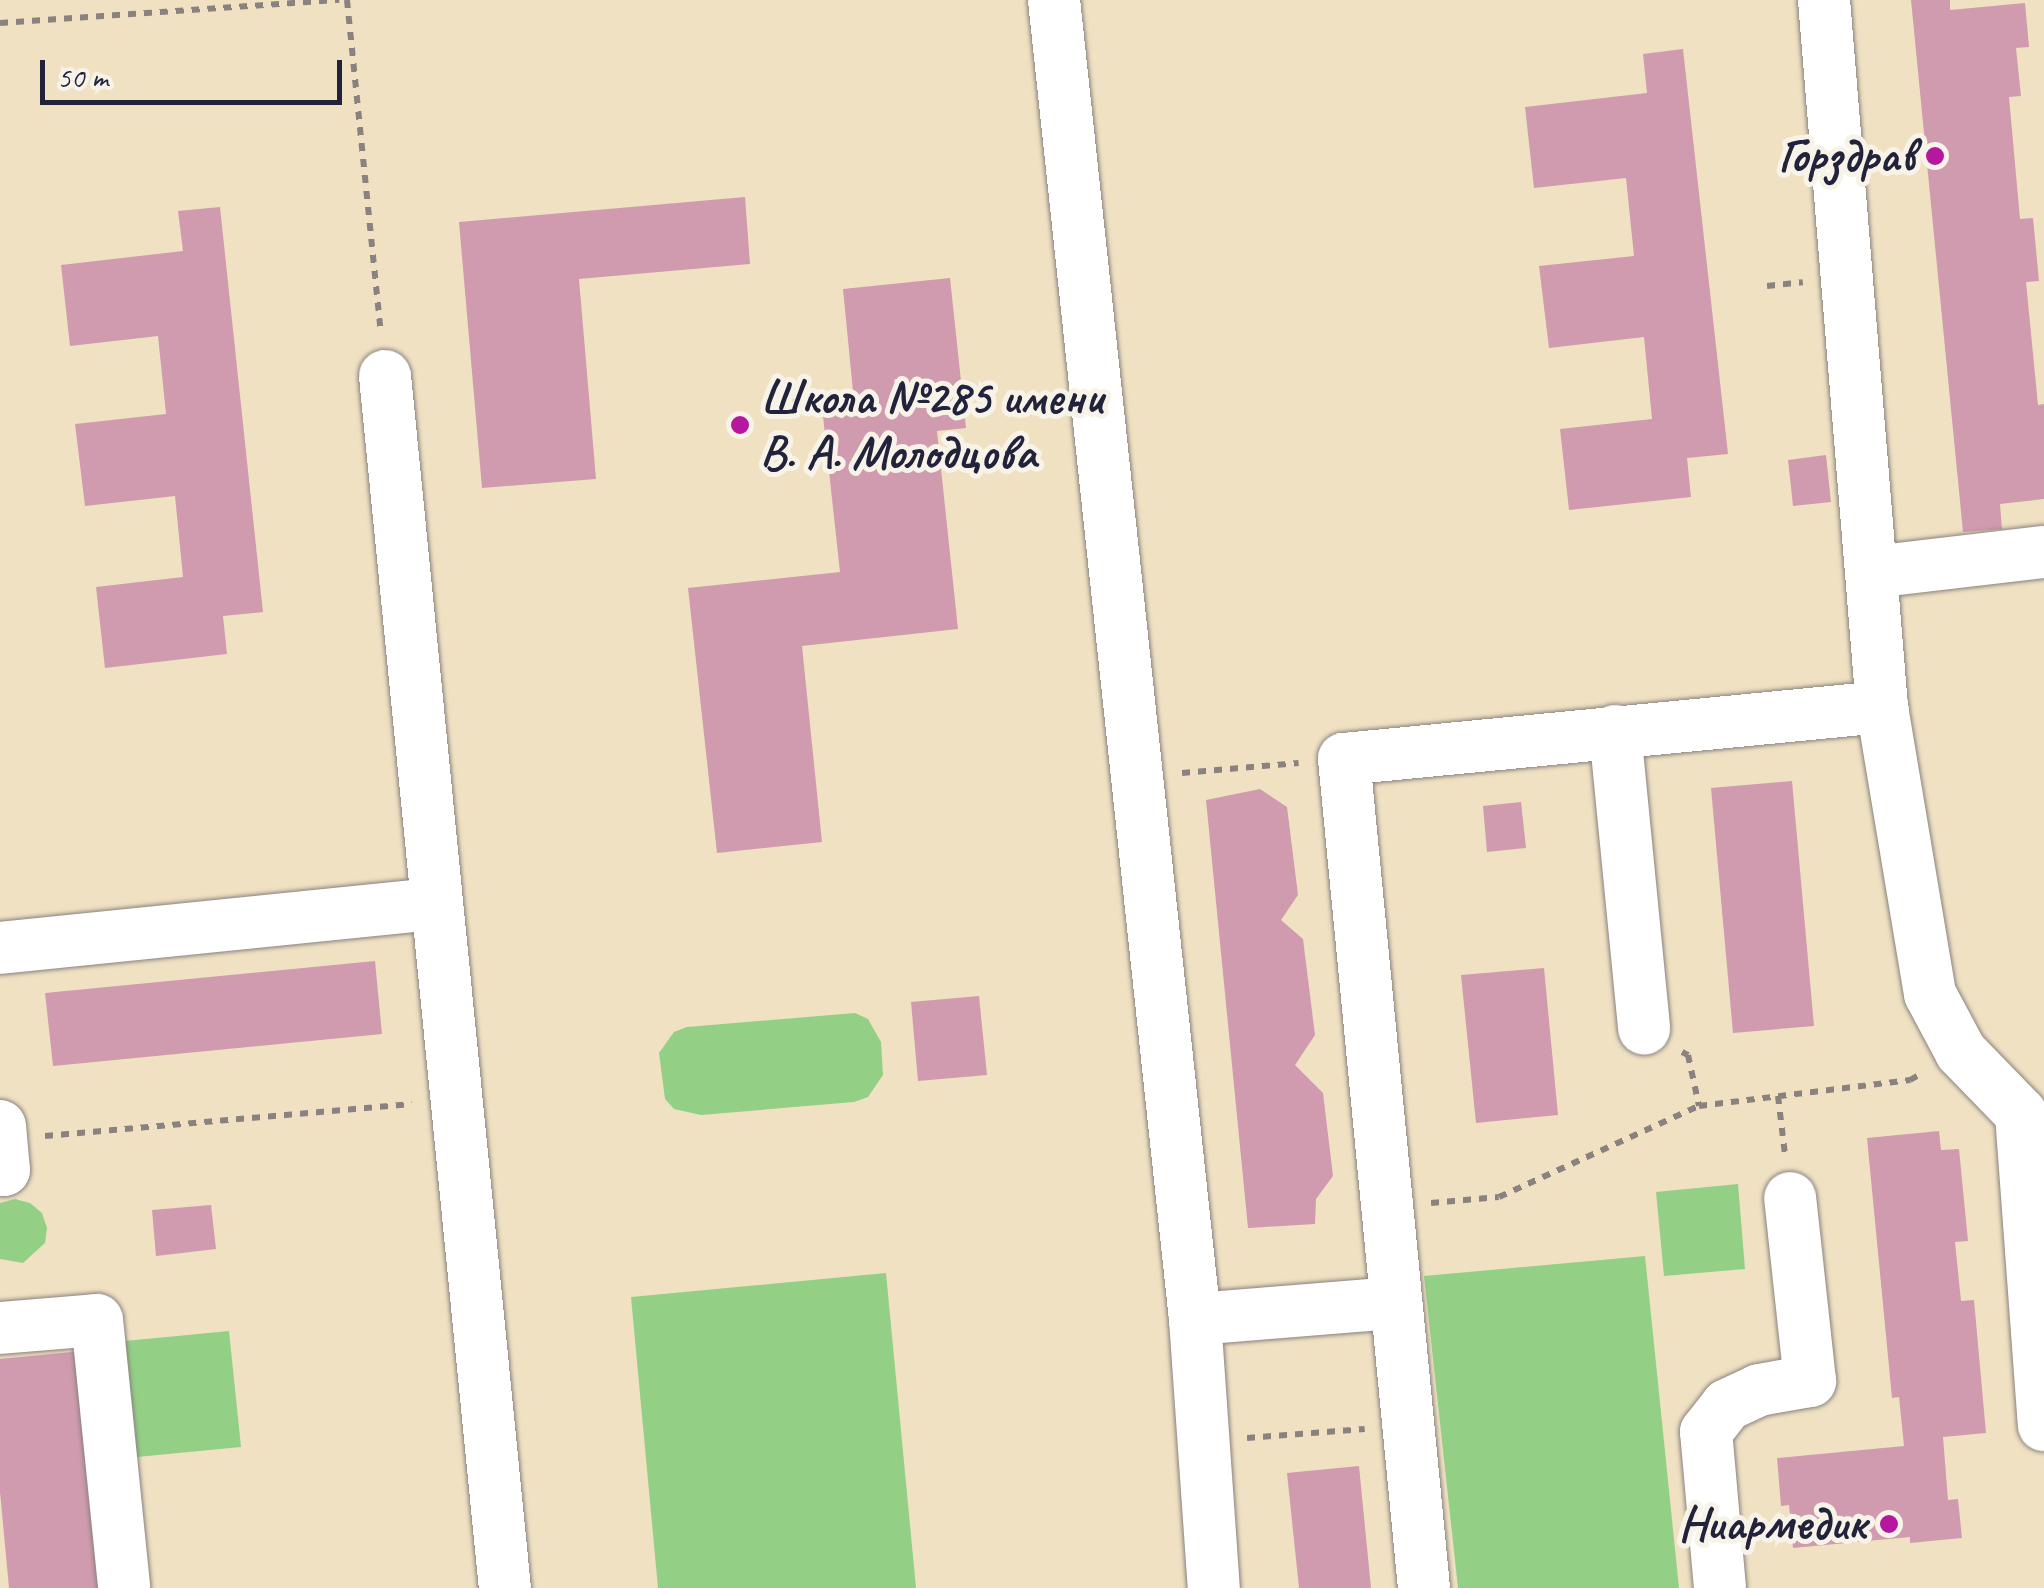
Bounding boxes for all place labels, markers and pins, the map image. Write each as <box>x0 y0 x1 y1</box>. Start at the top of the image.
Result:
place label: Горздрав <box>1778 127 1915 185</box>
marker: Горздрав <box>1924 145 1946 167</box>
place label: Школа №285 имени В. А. Молодцова <box>760 368 1103 481</box>
marker: Школа №285 имени В. А. Молодцова <box>729 414 751 436</box>
place label: Ниармедик <box>1678 1495 1866 1553</box>
marker: Ниармедик <box>1876 1511 1902 1537</box>

